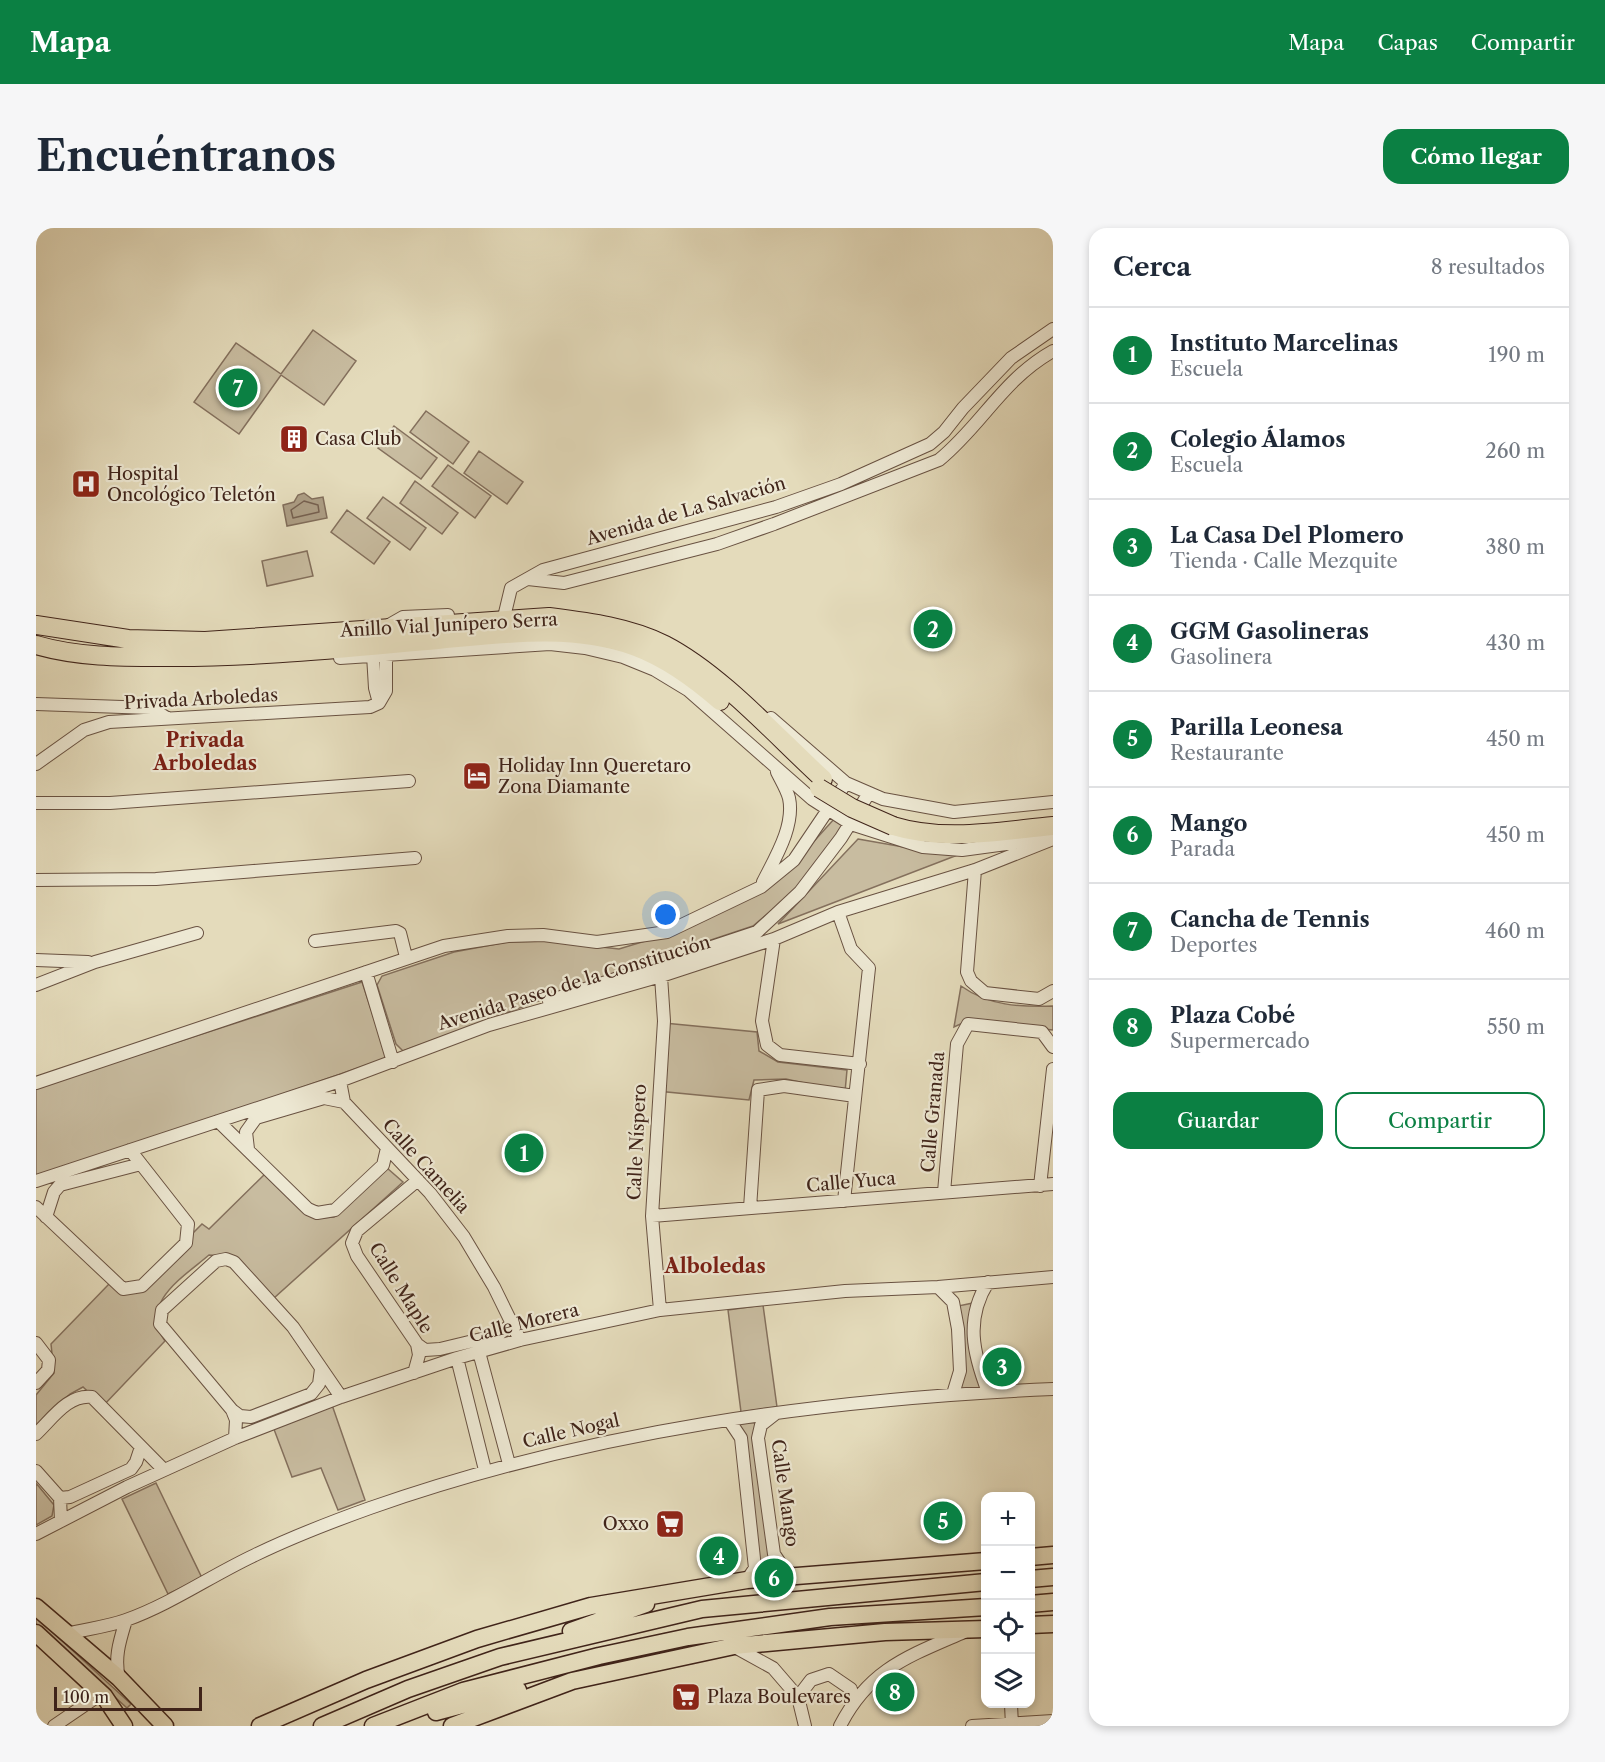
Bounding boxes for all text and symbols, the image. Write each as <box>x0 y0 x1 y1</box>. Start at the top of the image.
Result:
text: Mapa <box>30 25 111 59</box>
text: Mapa <box>1288 30 1344 55</box>
text: Capas <box>1377 30 1438 55</box>
text: Compartir <box>1471 30 1575 55</box>
button: Cómo llegar <box>1383 129 1569 184</box>
text: Encuéntranos <box>36 130 336 182</box>
text: Cerca <box>1113 251 1191 283</box>
text: 8 resultados <box>1431 255 1545 279</box>
text: Instituto Marcelinas <box>1170 330 1398 357</box>
text: 1 <box>1128 343 1137 367</box>
text: 190 m <box>1488 343 1545 367</box>
text: Escuela <box>1170 357 1243 381</box>
pin: 7 <box>218 366 258 410</box>
building icon: Casa Club <box>278 423 310 455</box>
text: Colegio Álamos <box>1170 426 1345 453</box>
place label: Casa Club <box>315 428 402 450</box>
text: 2 <box>1127 439 1138 463</box>
text: 260 m <box>1485 439 1545 463</box>
text: Escuela <box>1170 453 1243 477</box>
place label: Hospital Oncológico Teletón <box>107 463 276 506</box>
hospital icon: Hospital Oncológico Teletón <box>70 468 102 500</box>
street label: Avenida de La Salvación <box>583 472 788 550</box>
text: La Casa Del Plomero <box>1170 522 1404 549</box>
text: 3 <box>1127 535 1138 559</box>
text: 380 m <box>1486 535 1545 559</box>
text: Tienda · Calle Mezquite <box>1170 549 1398 573</box>
pin: 2 <box>914 606 952 652</box>
street label: Anillo Vial Junípero Serra <box>339 608 559 642</box>
text: GGM Gasolineras <box>1170 618 1369 645</box>
text: 4 <box>1127 631 1138 655</box>
text: 430 m <box>1486 631 1545 655</box>
text: Gasolinera <box>1170 645 1272 669</box>
street label: Privada Arboledas <box>123 684 279 714</box>
text: Parilla Leonesa <box>1170 714 1343 741</box>
text: 5 <box>1127 727 1138 751</box>
text: 450 m <box>1486 727 1545 751</box>
district label: Privada Arboledas <box>152 728 257 775</box>
text: Restaurante <box>1170 741 1284 765</box>
place label: Holiday Inn Queretaro Zona Diamante <box>498 755 691 798</box>
hotel icon: Holiday Inn Queretaro Zona Diamante <box>461 760 493 792</box>
text: Mango <box>1170 810 1248 837</box>
text: 6 <box>1127 823 1138 847</box>
text: 450 m <box>1486 823 1545 847</box>
text: Parada <box>1170 837 1235 861</box>
your location <box>651 900 680 929</box>
text: Cancha de Tennis <box>1170 906 1370 933</box>
text: 7 <box>1127 919 1138 943</box>
text: 460 m <box>1485 919 1545 943</box>
street label: Avenida Paseo de la Constitución <box>434 931 713 1035</box>
text: Deportes <box>1170 933 1257 957</box>
text: Plaza Cobé <box>1170 1002 1295 1029</box>
text: 8 <box>1126 1015 1139 1039</box>
text: 550 m <box>1487 1015 1545 1039</box>
text: Supermercado <box>1170 1029 1310 1053</box>
street label: Calle Granada <box>917 1050 949 1174</box>
street label: Calle Níspero <box>623 1083 651 1201</box>
button: Guardar <box>1113 1092 1323 1149</box>
button: Compartir <box>1335 1092 1545 1149</box>
street label: Calle Camelia <box>378 1114 474 1218</box>
pin: 1 <box>504 1130 544 1176</box>
street label: Calle Yuca <box>805 1167 897 1197</box>
street label: Calle Maple <box>364 1238 438 1338</box>
district label: Alboledas <box>663 1254 766 1278</box>
street label: Calle Morera <box>467 1299 582 1347</box>
pin: 3 <box>982 1344 1022 1390</box>
street label: Calle Nogal <box>520 1409 622 1453</box>
street label: Calle Mango <box>767 1438 803 1548</box>
map controls <box>981 1492 1035 1708</box>
button: + <box>981 1492 1035 1546</box>
pin: 5 <box>924 1498 962 1544</box>
supermarket icon: Oxxo <box>654 1508 686 1540</box>
place label: Oxxo <box>603 1513 649 1535</box>
pin: 4 <box>700 1534 738 1578</box>
button: − <box>981 1546 1035 1600</box>
pin: 6 <box>754 1556 794 1600</box>
button: locate <box>981 1600 1035 1654</box>
button: layers <box>981 1654 1035 1708</box>
pin: 8 <box>876 1670 914 1714</box>
supermarket icon: Plaza Boulevares <box>670 1681 702 1713</box>
scale bar <box>54 1684 202 1712</box>
place label: Plaza Boulevares <box>707 1686 851 1708</box>
text: 100 m <box>63 1687 109 1707</box>

